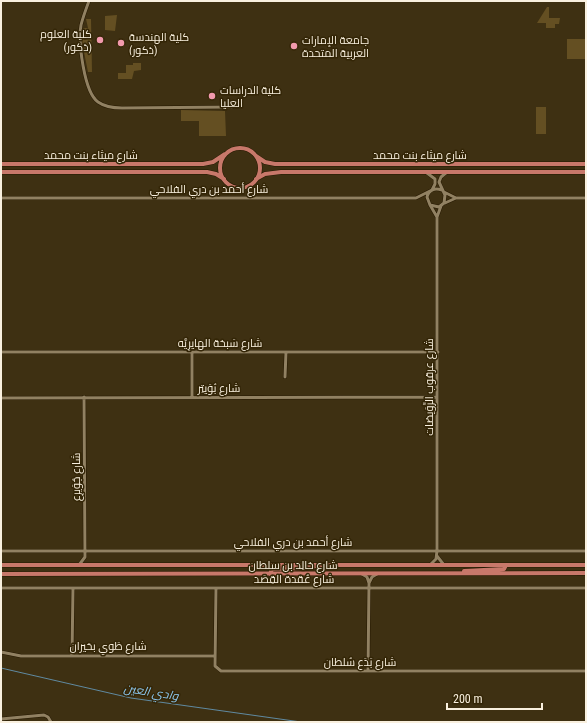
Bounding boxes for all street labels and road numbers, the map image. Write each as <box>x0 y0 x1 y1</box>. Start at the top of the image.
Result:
street label: شارع ميثاء بنت محمد <box>44 149 138 163</box>
street label: شارع ميثاء بنت محمد <box>373 149 467 163</box>
street label: شارع أحمد بن دري الفلاحي <box>150 182 268 198</box>
street label: شارع سَبخة الهايرِيَّه <box>178 337 262 351</box>
street label: شارع عرقوب الرِّوَيضات <box>422 338 437 436</box>
street label: شارع بُوَيتِر <box>197 382 240 396</box>
street label: شارع جُوَيرِع <box>70 453 84 501</box>
street label: شارع أحمد بن دري الفلاحي <box>234 535 352 551</box>
street label: شارع خالِد بن سلطان <box>248 559 338 573</box>
street label: شارع عُقدة القِصَد <box>254 573 334 587</box>
street label: شارع طَوي بحَيران <box>69 640 147 655</box>
street label: شارع بَدَع سُلطان <box>324 656 396 670</box>

